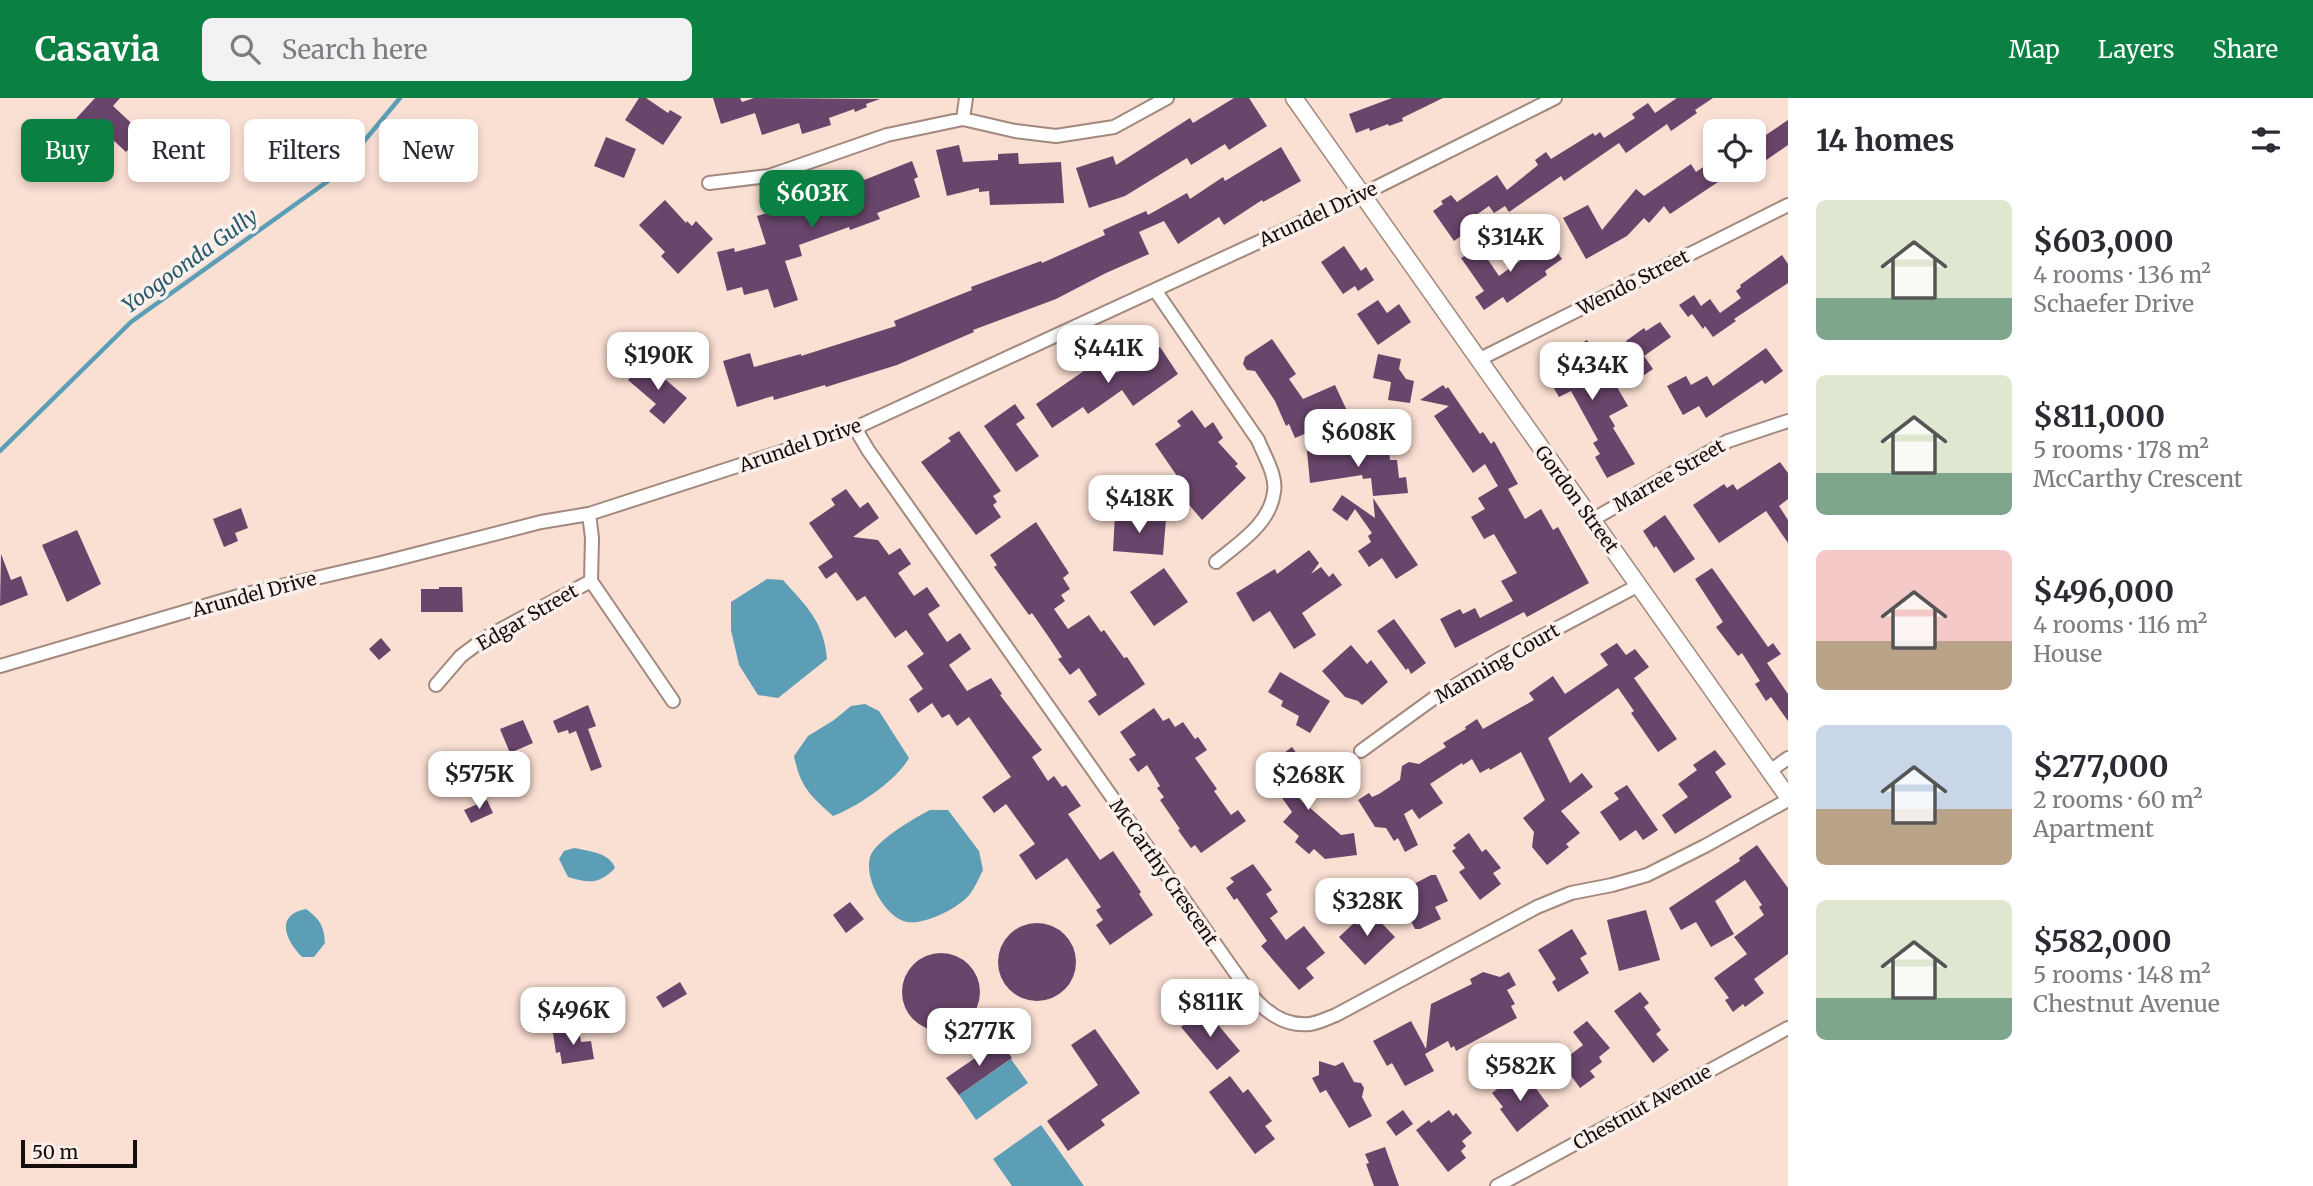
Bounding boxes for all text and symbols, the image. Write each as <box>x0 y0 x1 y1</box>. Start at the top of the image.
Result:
search box <box>202 18 692 81</box>
text: Casavia <box>35 29 160 70</box>
icon: search <box>226 30 264 68</box>
text: Search here <box>282 33 427 66</box>
text: Map <box>2009 34 2060 65</box>
text: Layers <box>2098 34 2174 65</box>
text: Share <box>2212 34 2278 65</box>
chip: Buy <box>21 119 114 182</box>
chip: Rent <box>128 119 230 182</box>
chip: Filters <box>244 119 365 182</box>
chip: New <box>379 119 478 182</box>
map controls <box>1703 119 1766 182</box>
button: locate <box>1703 119 1766 182</box>
text: 14 homes <box>1816 121 1954 159</box>
icon: filters <box>2247 121 2285 159</box>
pin: $603K <box>763 170 861 230</box>
street label: Arundel Drive <box>1254 176 1381 252</box>
text: $603K <box>775 178 849 207</box>
water label: Yoogoonda Gully <box>117 202 263 319</box>
pin: $314K <box>1461 214 1559 274</box>
text: $314K <box>1476 222 1544 251</box>
text: $603,000 <box>2033 222 2174 260</box>
icon: home <box>1872 228 1956 312</box>
street label: Wendo Street <box>1572 243 1693 321</box>
text: 4 rooms · 136 m² <box>2033 260 2211 289</box>
text: Schaefer Drive <box>2033 289 2194 318</box>
pin: $441K <box>1059 326 1157 385</box>
pin: $190K <box>609 332 707 392</box>
text: $441K <box>1073 333 1143 362</box>
text: $190K <box>623 340 693 369</box>
pin: $434K <box>1543 342 1641 402</box>
text: $434K <box>1556 350 1628 379</box>
text: $811,000 <box>2033 397 2165 435</box>
icon: home <box>1872 403 1956 487</box>
pin: $608K <box>1309 410 1407 469</box>
street label: Arundel Drive <box>735 413 864 477</box>
text: $608K <box>1320 417 1396 446</box>
street label: Marree Street <box>1609 433 1730 517</box>
text: 5 rooms · 178 m² <box>2033 435 2209 464</box>
street label: Gordon Street <box>1530 440 1624 558</box>
text: McCarthy Crescent <box>2033 464 2243 493</box>
pin: $418K <box>1090 476 1188 535</box>
text: $418K <box>1104 483 1174 512</box>
street label: Arundel Drive <box>188 566 319 622</box>
text: $496,000 <box>2033 572 2174 610</box>
street label: Edgar Street <box>472 578 582 656</box>
icon: home <box>1872 578 1956 662</box>
text: 4 rooms · 116 m² <box>2033 610 2208 639</box>
street label: Manning Court <box>1431 617 1564 708</box>
text: House <box>2033 639 2102 668</box>
text: $277,000 <box>2033 747 2169 785</box>
pin: $575K <box>430 752 528 811</box>
pin: $268K <box>1259 752 1357 812</box>
icon: home <box>1872 753 1956 837</box>
text: $575K <box>444 759 514 788</box>
text: $268K <box>1272 760 1344 789</box>
text: 2 rooms · 60 m² <box>2033 785 2203 814</box>
street label: McCarthy Crescent <box>1104 794 1224 950</box>
text: Apartment <box>2033 814 2154 843</box>
pin: $328K <box>1318 878 1416 938</box>
text: $328K <box>1331 886 1403 915</box>
text: $582,000 <box>2033 922 2172 960</box>
icon: home <box>1872 928 1956 1012</box>
text: 5 rooms · 148 m² <box>2033 960 2211 989</box>
pin: $811K <box>1161 979 1259 1039</box>
text: $811K <box>1177 987 1243 1016</box>
pin: $496K <box>524 988 622 1047</box>
text: Chestnut Avenue <box>2033 989 2220 1018</box>
text: $496K <box>536 995 610 1024</box>
pin: $277K <box>930 1009 1028 1068</box>
text: $277K <box>943 1016 1015 1045</box>
pin: $582K <box>1471 1044 1569 1103</box>
text: $582K <box>1484 1051 1556 1080</box>
street label: Chestnut Avenue <box>1569 1059 1715 1155</box>
scale bar <box>21 1137 136 1169</box>
text: 50 m <box>32 1140 78 1164</box>

